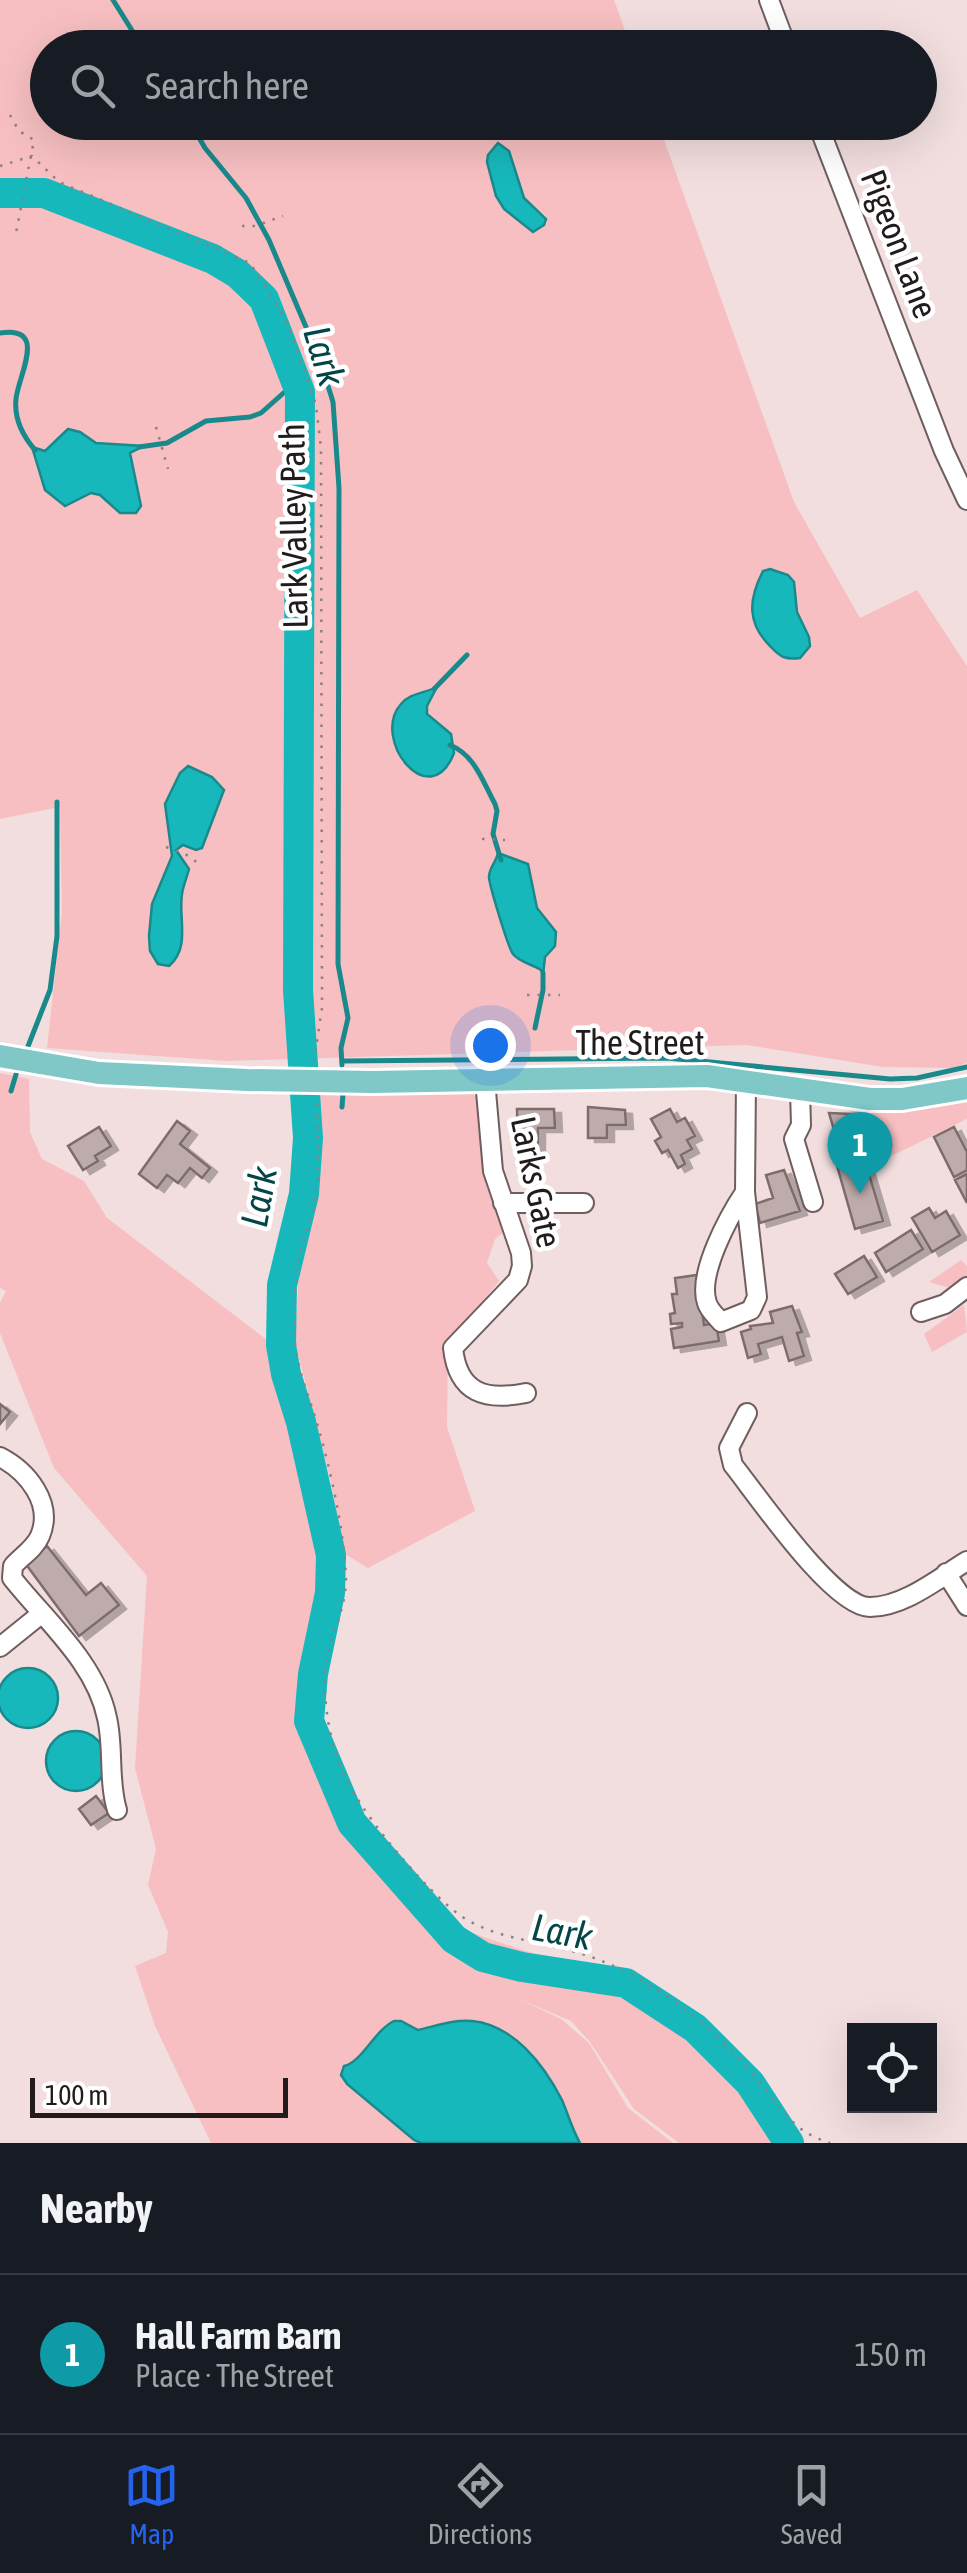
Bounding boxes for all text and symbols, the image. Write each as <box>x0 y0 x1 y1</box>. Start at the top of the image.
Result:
search box <box>30 30 937 140</box>
icon: search <box>65 58 120 113</box>
text: Search here <box>145 64 309 107</box>
street label: Pigeon Lane <box>853 164 946 323</box>
water label: Lark <box>295 321 354 392</box>
street label: Lark Valley Path <box>271 423 315 629</box>
your location <box>465 1020 516 1071</box>
street label: The Street <box>575 1022 705 1062</box>
pin: 1 <box>828 1112 892 1194</box>
street label: Larks Gate <box>504 1113 570 1251</box>
water label: Lark <box>232 1162 285 1230</box>
water label: Lark <box>529 1905 597 1958</box>
map controls <box>847 2023 937 2113</box>
button: locate <box>847 2023 937 2113</box>
scale bar <box>30 2073 288 2118</box>
text: 100 m <box>45 2079 108 2111</box>
text: Nearby <box>40 2184 153 2232</box>
text: Hall Farm Barn <box>135 2314 341 2357</box>
text: 1 <box>65 2336 80 2373</box>
text: 150 m <box>854 2336 927 2373</box>
text: Place · The Street <box>135 2357 334 2394</box>
tab: Map <box>124 2458 179 2550</box>
tab: Directions <box>428 2458 532 2550</box>
tab: Saved <box>781 2458 843 2550</box>

